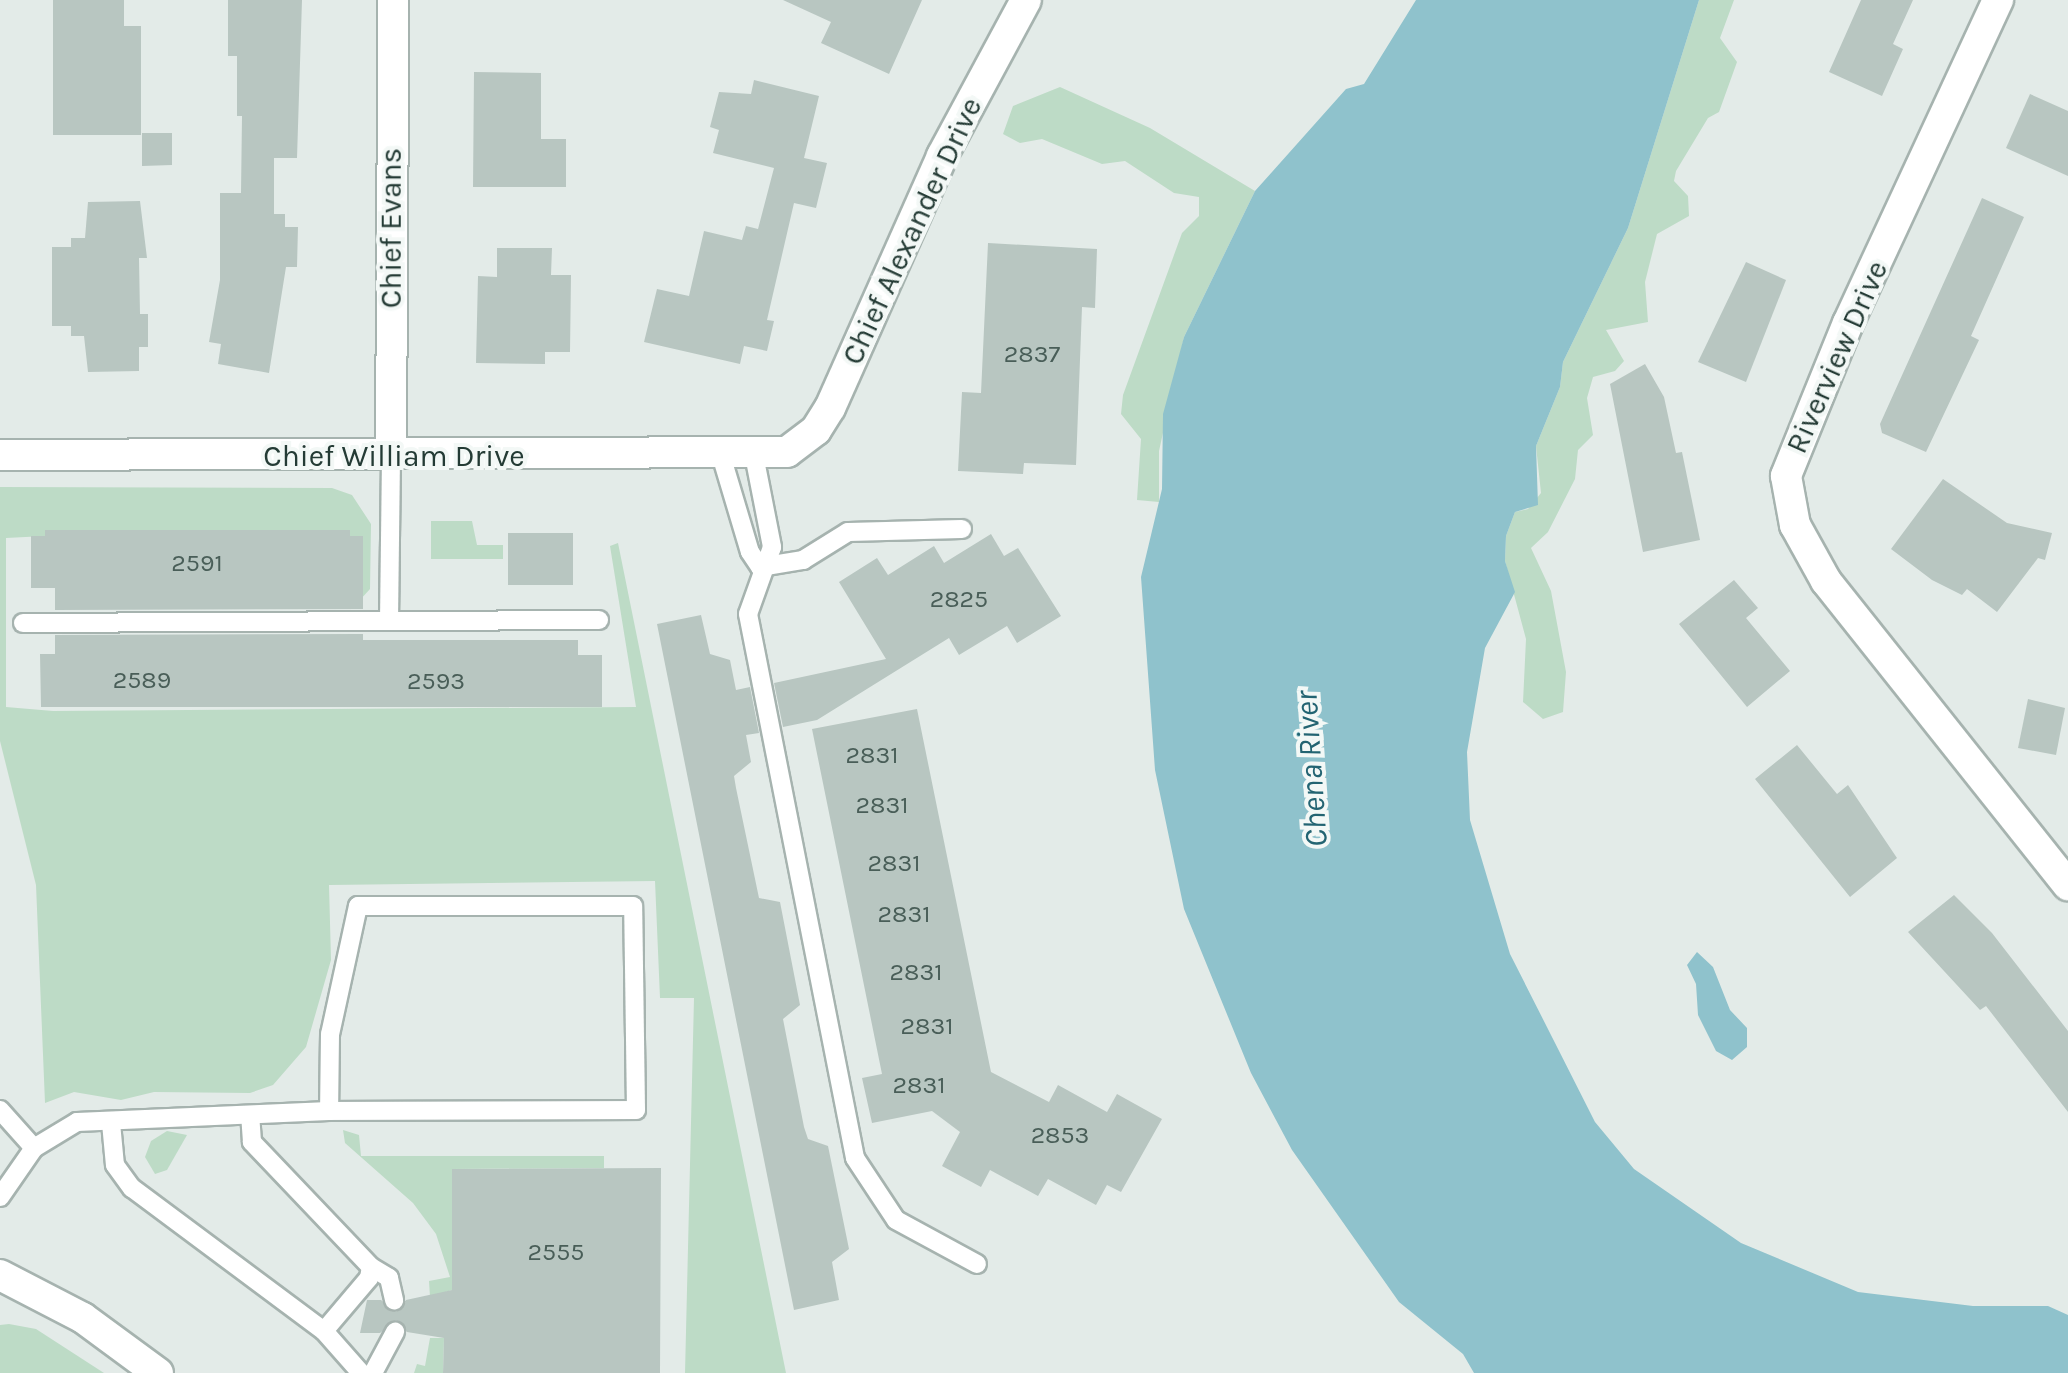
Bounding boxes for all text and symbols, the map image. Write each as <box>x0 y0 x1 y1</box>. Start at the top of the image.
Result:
street label: Chief Alexander Drive <box>834 92 990 370</box>
street label: Chief Evans <box>373 148 409 308</box>
street label: Riverview Drive <box>1778 255 1896 459</box>
house number: 2837 <box>1004 339 1060 369</box>
street label: Chief William Drive <box>263 438 525 474</box>
house number: 2591 <box>171 548 223 578</box>
house number: 2825 <box>930 584 988 614</box>
house number: 2589 <box>113 665 171 695</box>
house number: 2593 <box>407 666 465 696</box>
water label: Chena River <box>1287 689 1337 849</box>
house number: 2831 <box>846 740 898 770</box>
house number: 2831 <box>856 790 908 820</box>
house number: 2831 <box>868 848 920 878</box>
house number: 2831 <box>878 899 930 929</box>
house number: 2831 <box>890 957 942 987</box>
house number: 2831 <box>901 1011 953 1041</box>
house number: 2831 <box>893 1070 945 1100</box>
house number: 2853 <box>1031 1120 1089 1150</box>
house number: 2555 <box>528 1237 584 1267</box>

